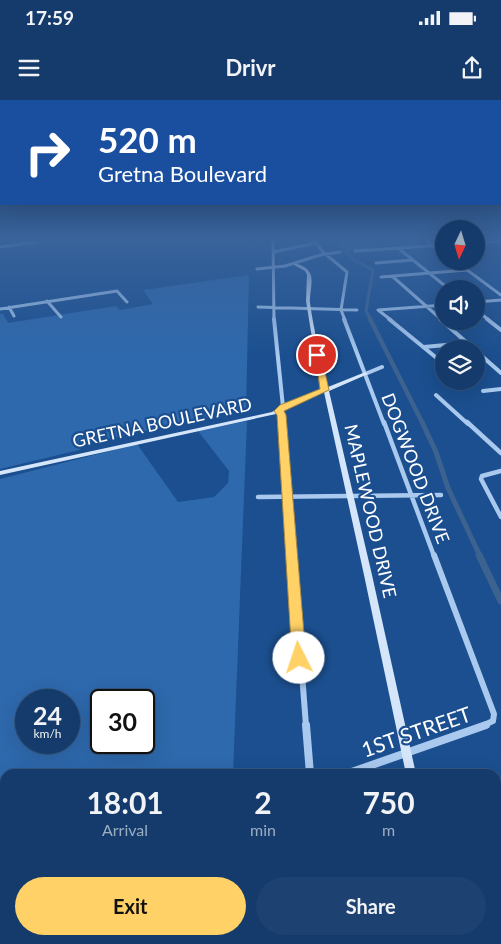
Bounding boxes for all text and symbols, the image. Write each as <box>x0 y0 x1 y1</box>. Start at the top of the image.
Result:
text: 17:59 <box>25 6 74 29</box>
icon: menu <box>15 54 43 82</box>
text: Drivr <box>225 54 276 81</box>
icon: share <box>458 54 486 82</box>
text: 520 m <box>98 118 197 160</box>
icon: right <box>15 120 80 185</box>
text: Gretna Boulevard <box>98 160 267 187</box>
north arrow <box>435 220 485 270</box>
map controls <box>435 220 485 390</box>
button: sound <box>435 280 485 330</box>
pin <box>296 334 338 376</box>
button: layers <box>435 340 485 390</box>
icon: arrive <box>303 341 331 369</box>
street label: DOGWOOD DRIVE <box>377 390 455 546</box>
street label: GRETNA BOULEVARD <box>70 392 254 452</box>
street label: MAPLEWOOD DRIVE <box>340 422 402 600</box>
position arrow <box>272 631 324 683</box>
speed limit sign: 30 <box>90 689 155 754</box>
text: 24 <box>33 700 62 730</box>
street label: 1ST STREET <box>358 700 475 761</box>
text: km/h <box>33 726 62 741</box>
text: 18:01 <box>86 784 164 820</box>
text: 2 <box>254 784 272 820</box>
text: 750 <box>362 784 415 820</box>
text: Arrival <box>102 820 148 839</box>
text: min <box>250 820 276 839</box>
text: m <box>382 820 395 839</box>
button: Exit <box>15 877 246 935</box>
button: Share <box>256 877 486 935</box>

